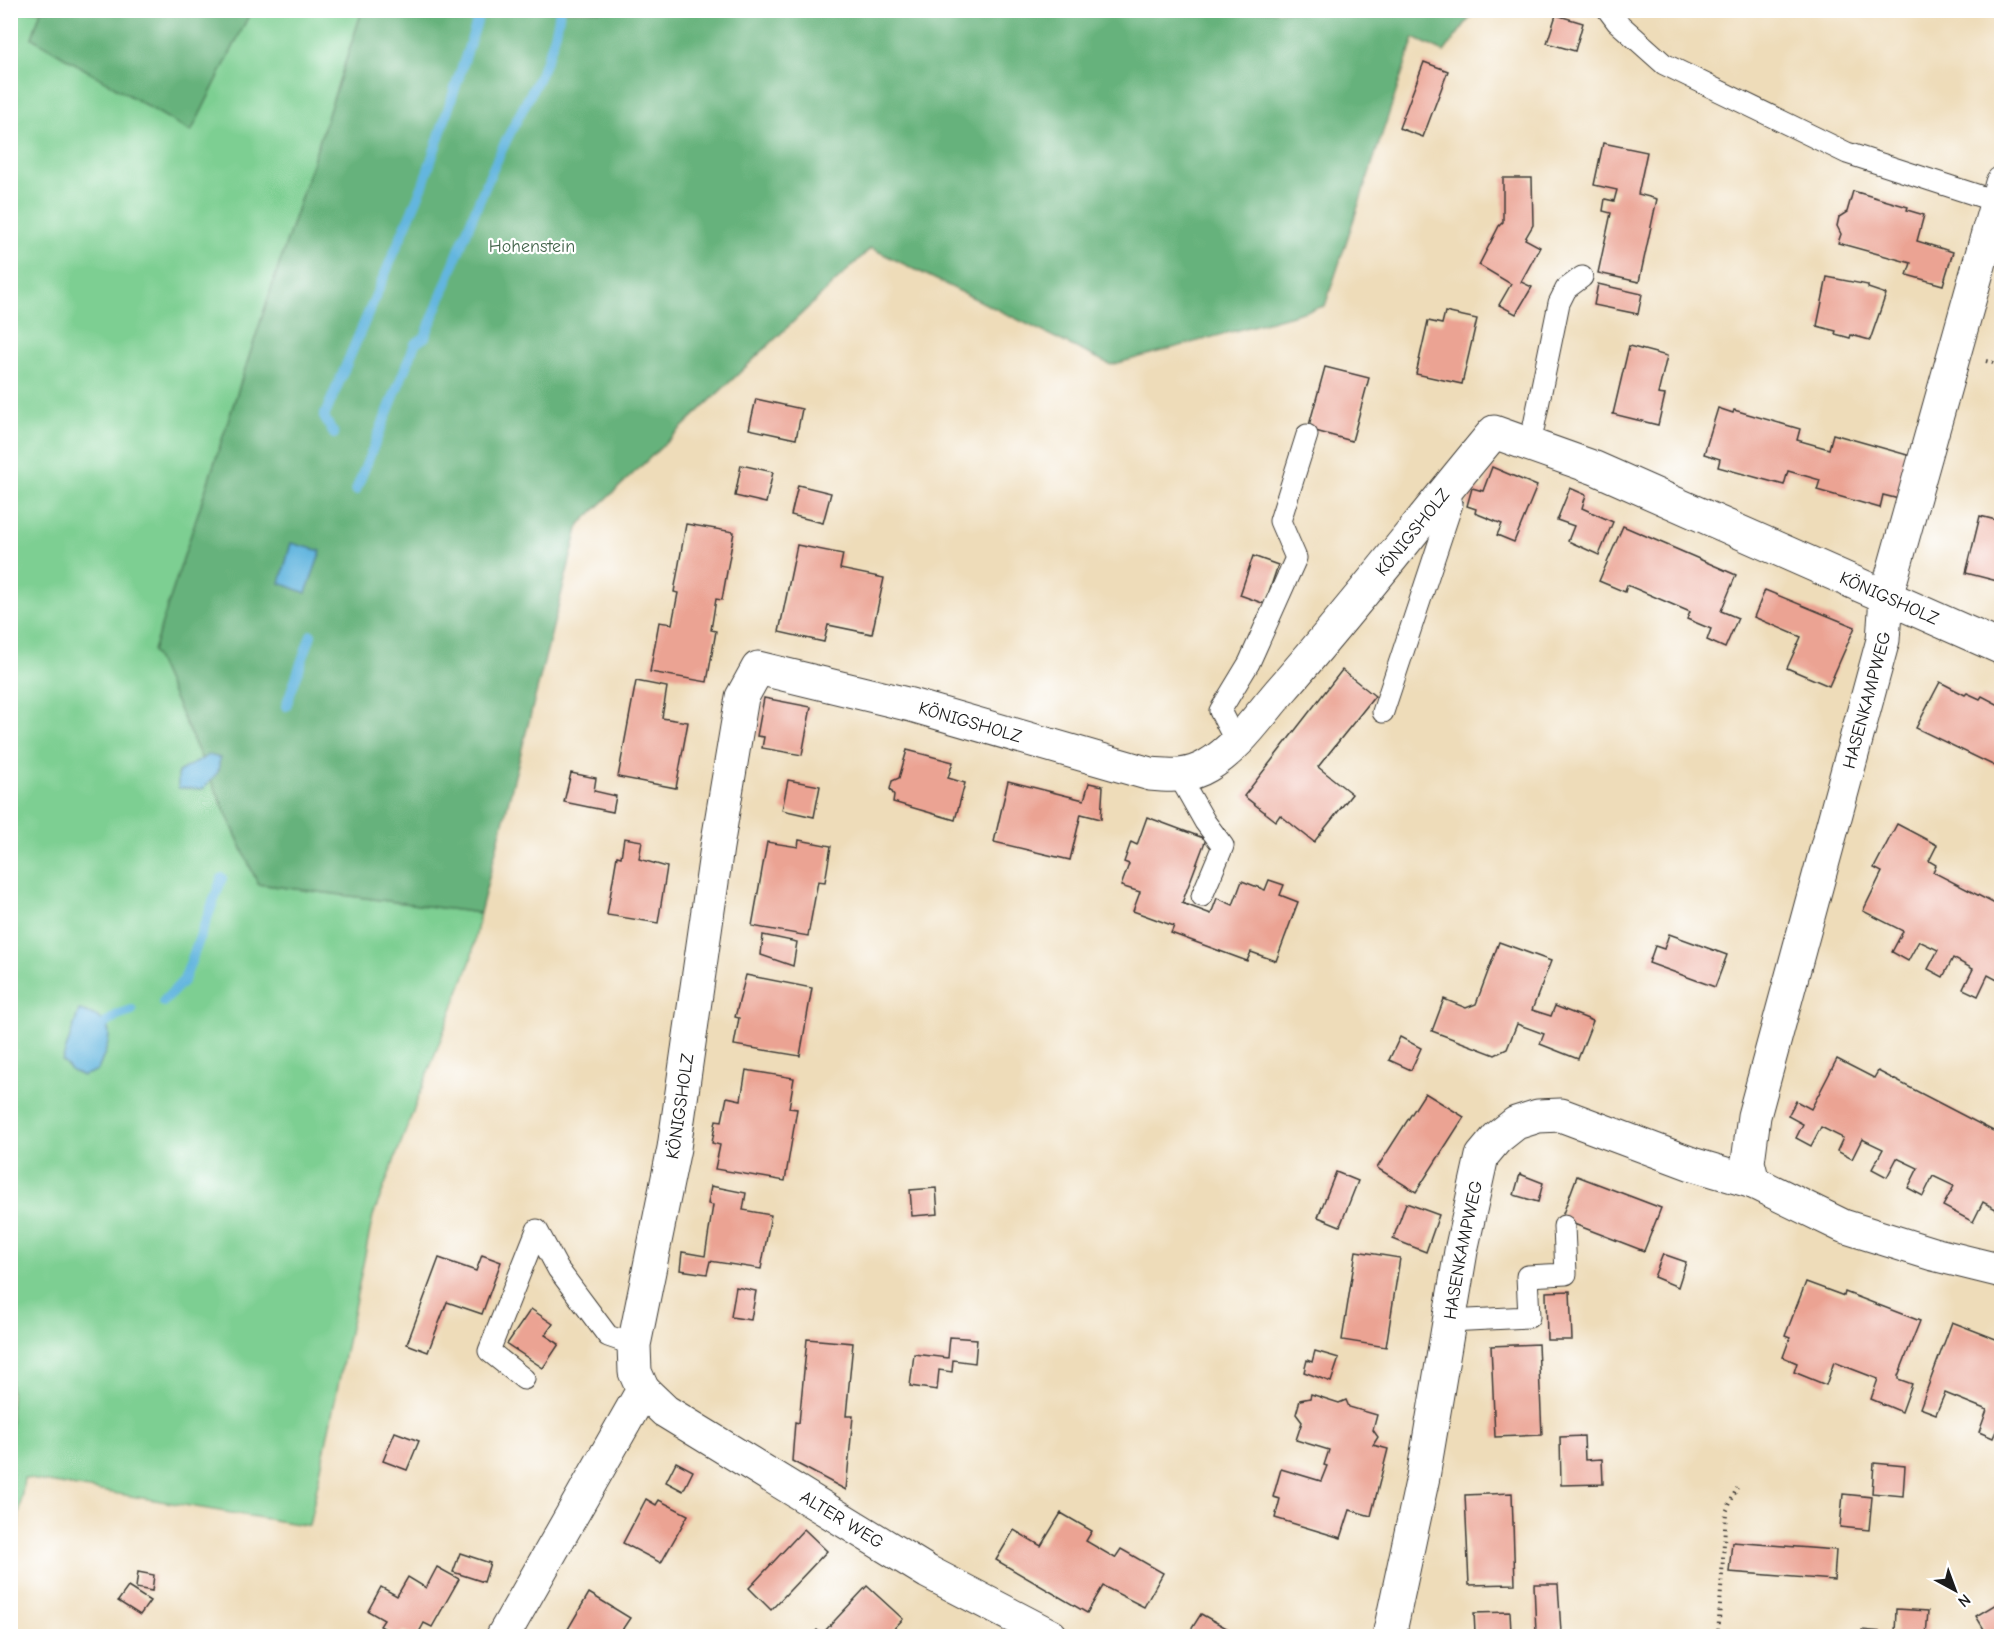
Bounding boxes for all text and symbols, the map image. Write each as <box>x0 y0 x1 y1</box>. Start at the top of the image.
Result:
park label: Hohenstein <box>489 236 575 257</box>
street label: KÖNIGSHOLZ <box>1371 484 1455 580</box>
street label: KÖNIGSHOLZ <box>1836 567 1942 630</box>
street label: HASENKAMPWEG <box>1839 631 1895 771</box>
street label: KÖNIGSHOLZ <box>916 698 1024 748</box>
street label: KÖNIGSHOLZ <box>662 1052 698 1161</box>
street label: HASENKAMPWEG <box>1440 1179 1487 1321</box>
street label: ALTER WEG <box>796 1486 887 1553</box>
north arrow <box>1925 1560 1985 1620</box>
text: N <box>1954 1590 1974 1611</box>

